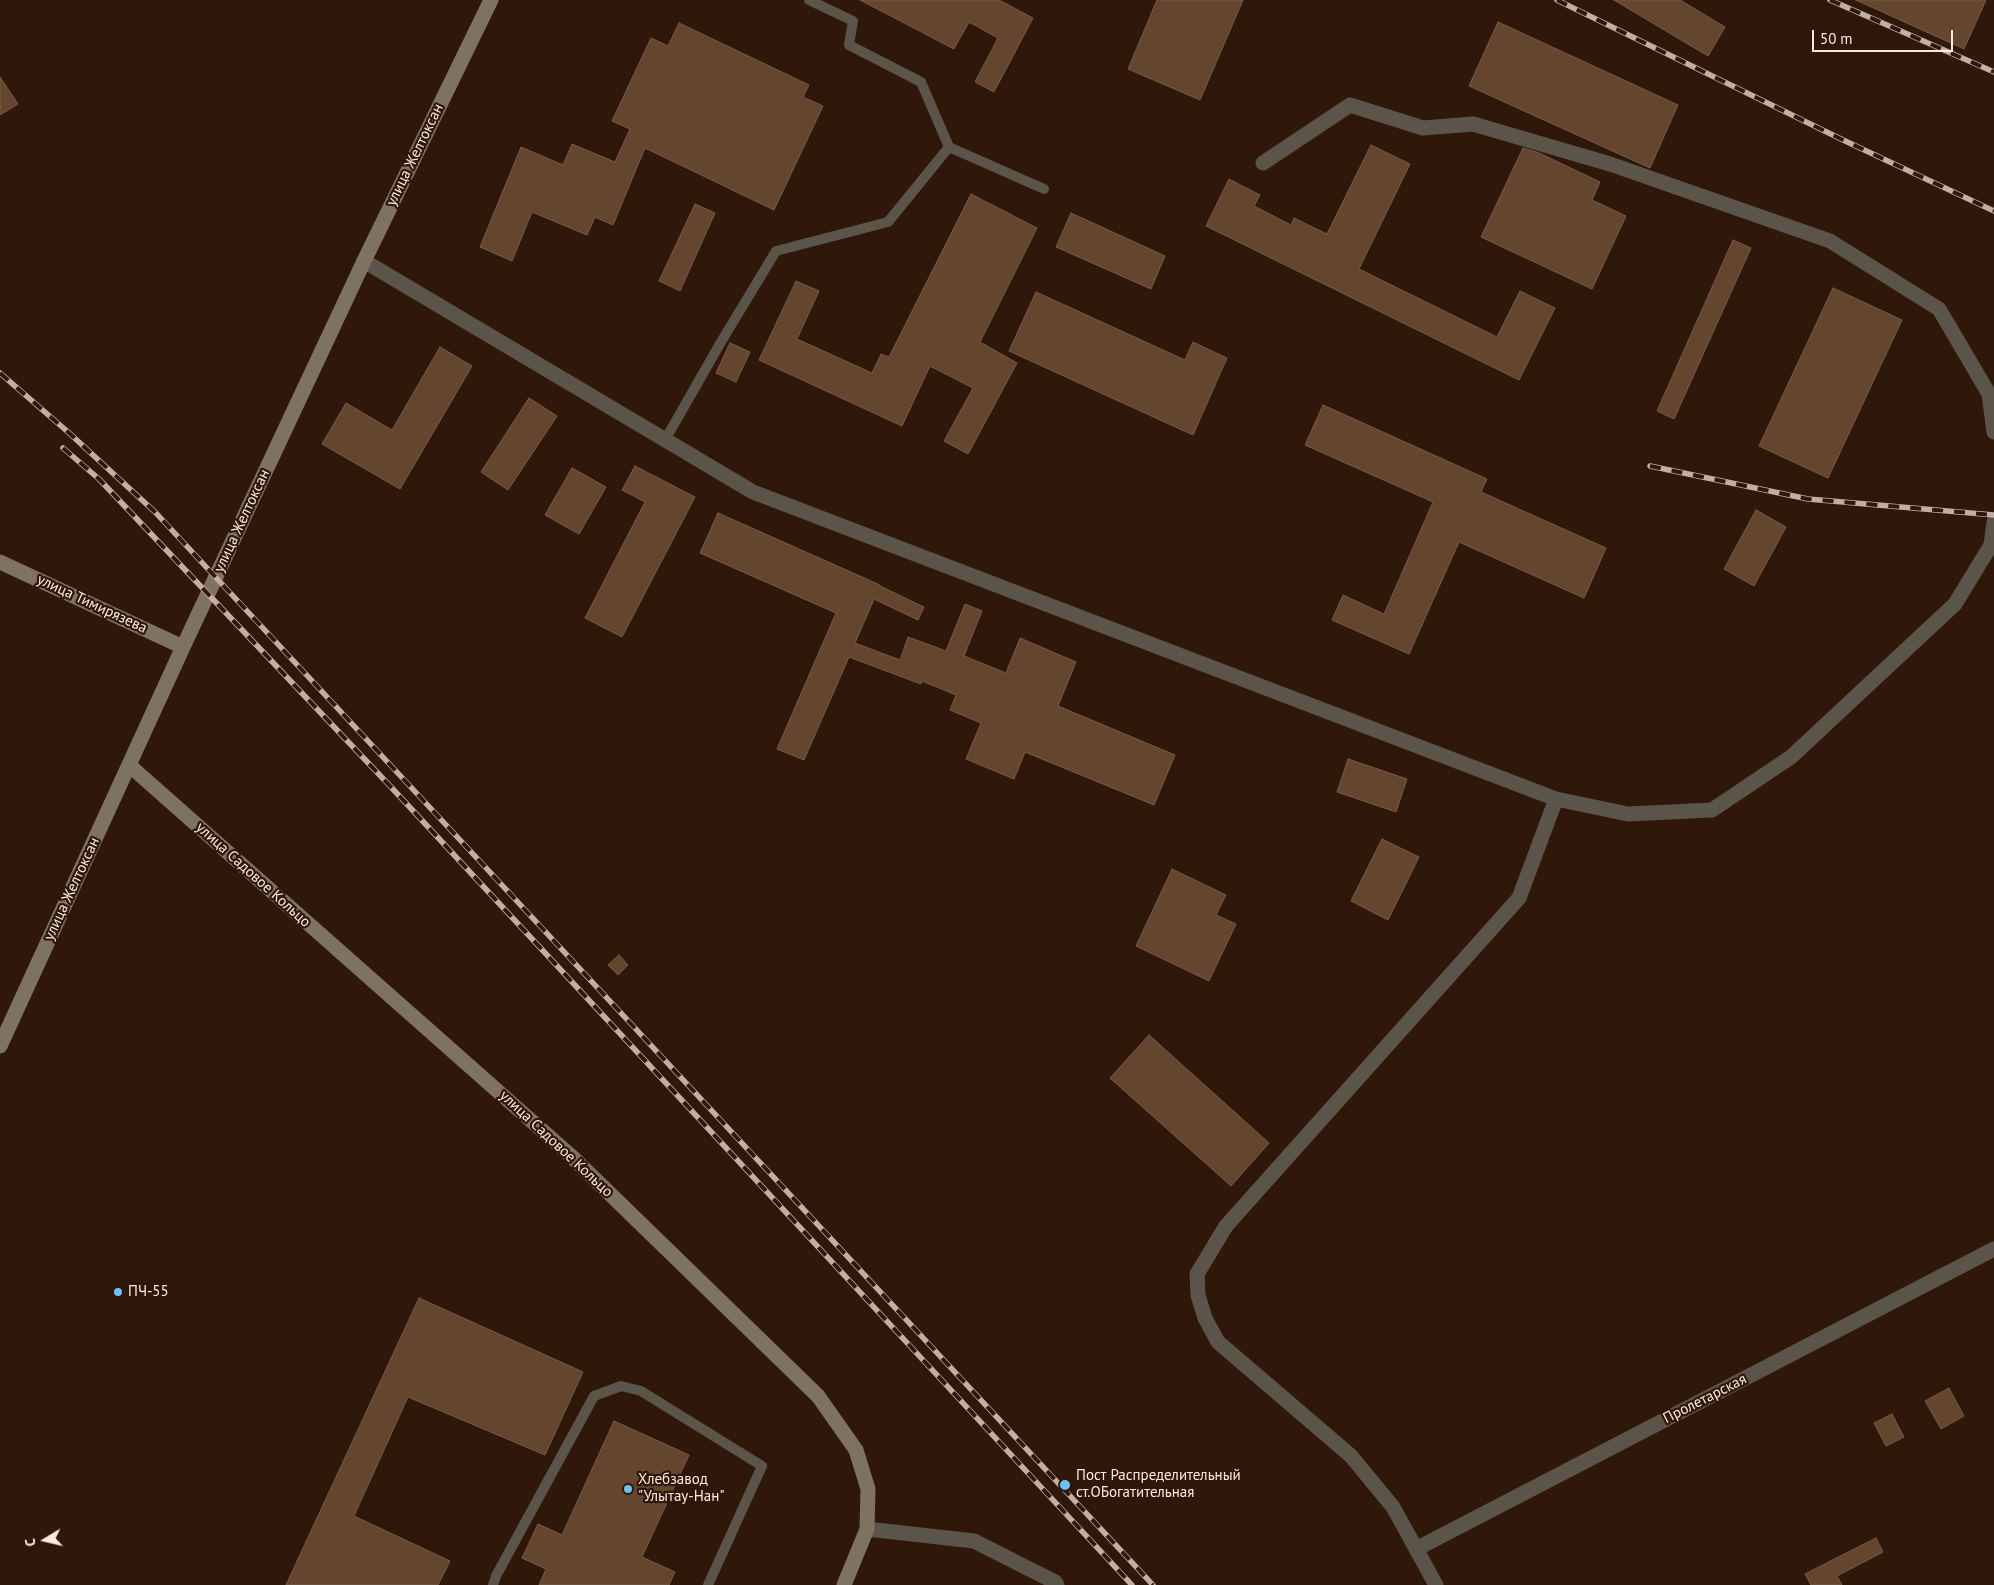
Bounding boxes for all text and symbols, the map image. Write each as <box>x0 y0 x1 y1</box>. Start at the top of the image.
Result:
scale bar <box>1814 20 1955 52</box>
text: 50 m <box>1820 29 1853 48</box>
street label: улица Желтоксан <box>382 101 448 209</box>
street label: улица Желтоксан <box>210 467 274 575</box>
street label: улица Тимирязева <box>34 571 150 637</box>
street label: улица Садовое Кольцо <box>192 819 314 931</box>
street label: улица Желтоксан <box>40 835 104 943</box>
street label: улица Садовое Кольцо <box>496 1087 616 1201</box>
place label: ПЧ-55 <box>128 1283 169 1301</box>
marker: ПЧ-55 <box>112 1286 124 1298</box>
street label: Пролетарская <box>1660 1370 1750 1428</box>
place label: Пост Распределительный ст.ОБогатительная <box>1076 1467 1241 1502</box>
place label: Хлебзавод "Улытау-Нан" <box>638 1471 724 1506</box>
marker: Пост Распределительный ст.ОБогатительная <box>1058 1478 1072 1492</box>
marker: Хлебзавод "Улытау-Нан" <box>622 1483 634 1495</box>
north arrow <box>20 1515 70 1565</box>
text: С <box>21 1537 40 1548</box>

